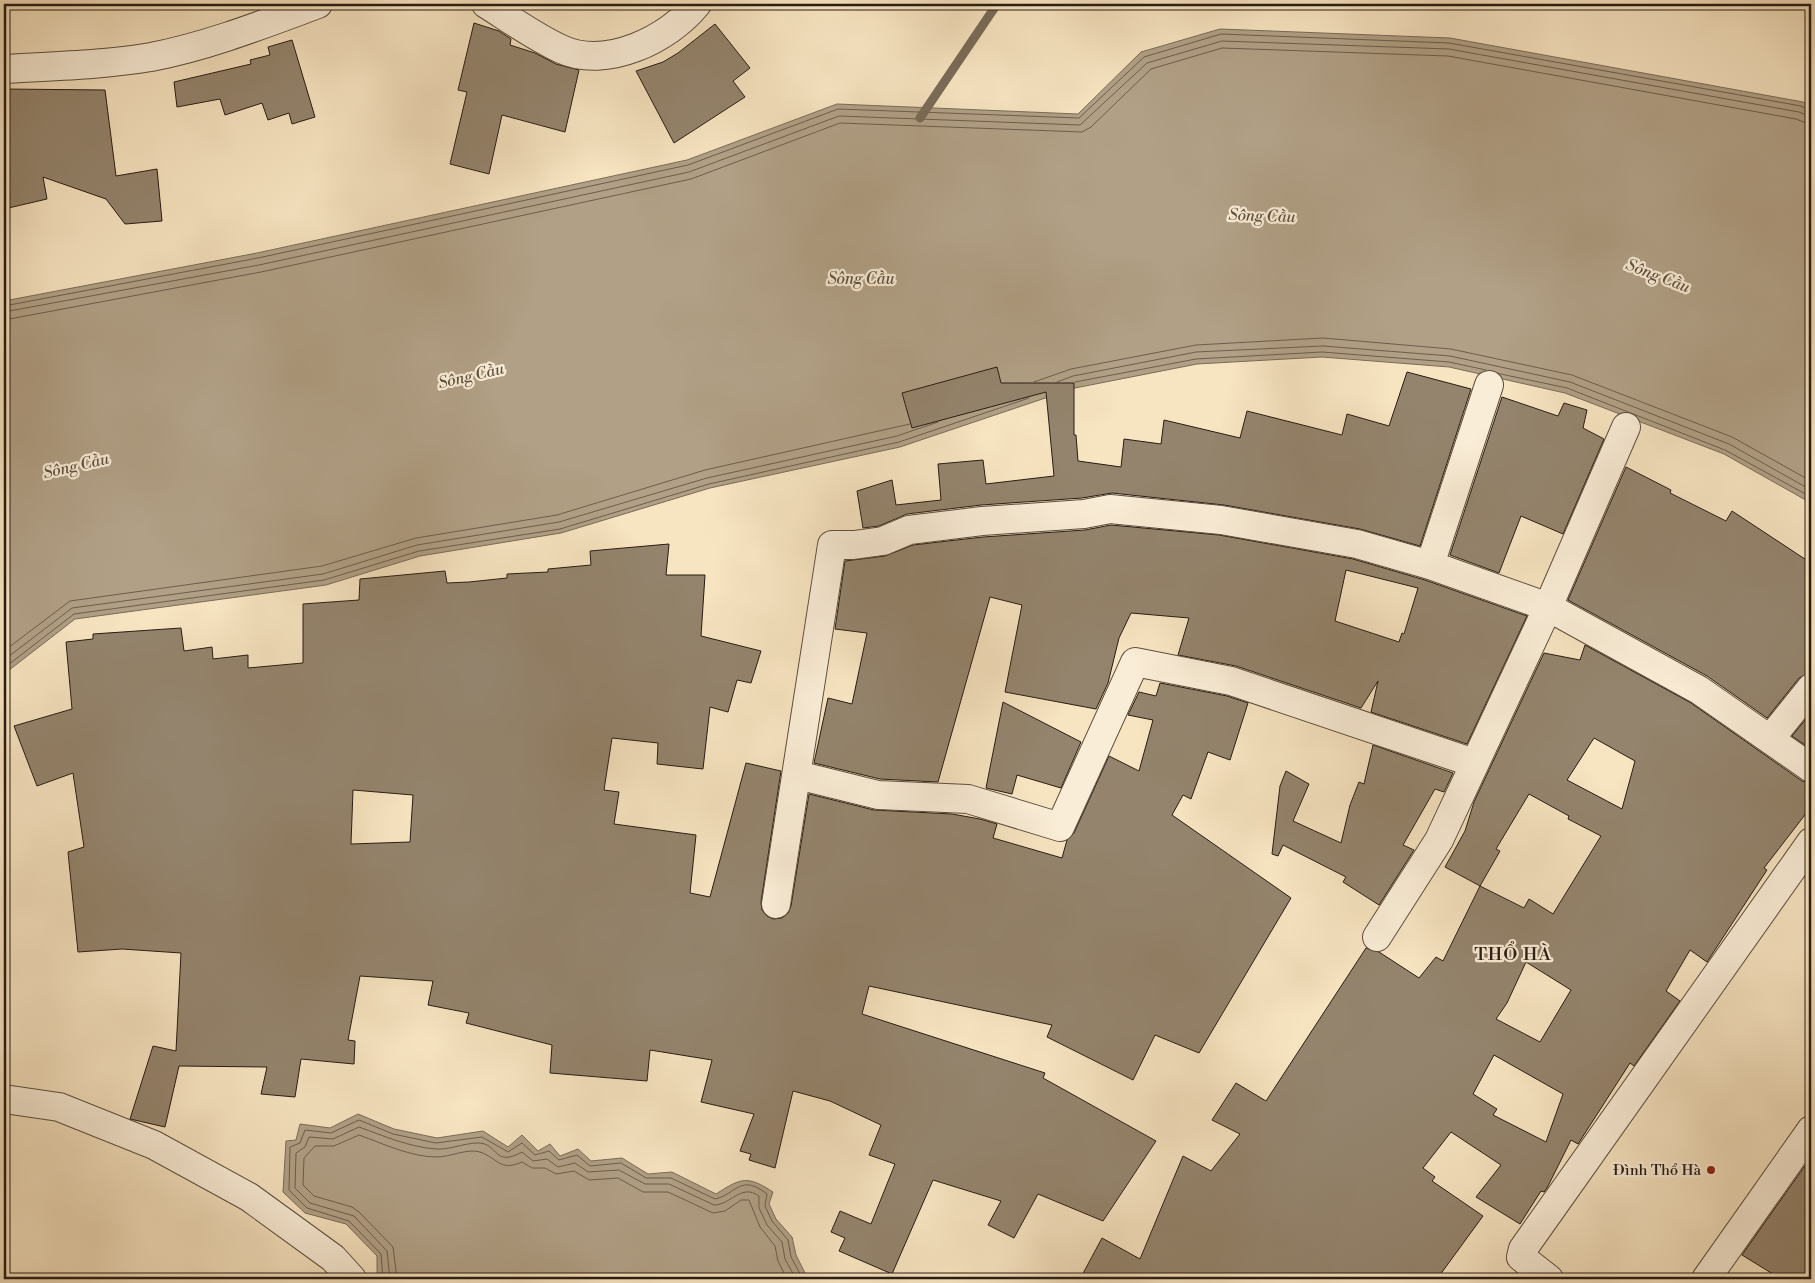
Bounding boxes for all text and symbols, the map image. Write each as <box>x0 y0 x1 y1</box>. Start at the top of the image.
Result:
water label: Sông Cầu <box>1228 205 1297 227</box>
water label: Sông Cầu <box>1623 255 1694 298</box>
water label: Sông Cầu <box>827 269 895 289</box>
water label: Sông Cầu <box>436 359 507 393</box>
water label: Sông Cầu <box>41 449 112 483</box>
district label: THỔ HÀ <box>1474 941 1552 966</box>
place label: Đình Thổ Hà <box>1613 1161 1701 1180</box>
marker: Đình Thổ Hà <box>1705 1164 1717 1176</box>

